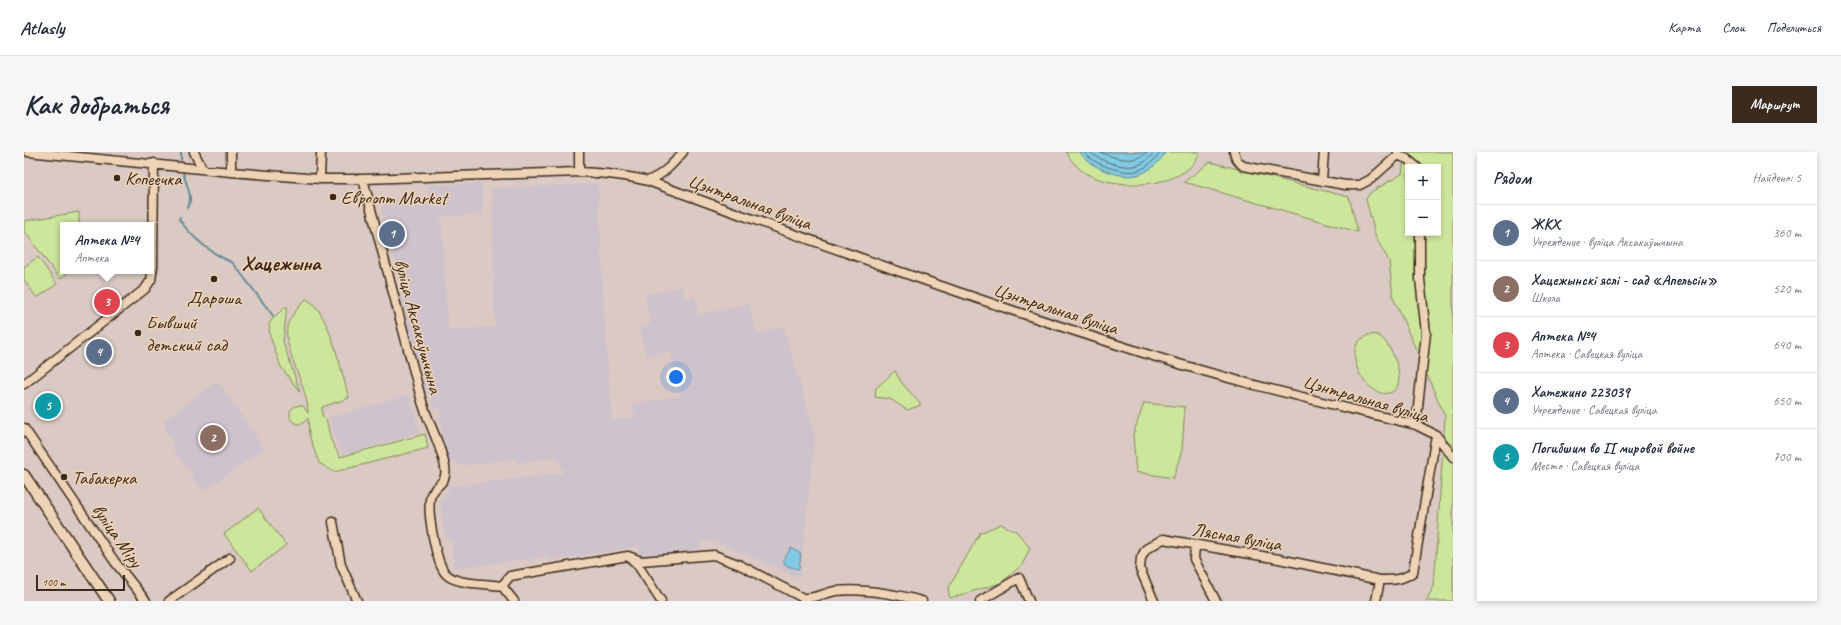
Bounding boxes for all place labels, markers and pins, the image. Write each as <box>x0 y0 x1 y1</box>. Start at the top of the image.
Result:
place label: Копеечка <box>125 167 183 191</box>
marker: Копеечка <box>112 173 122 183</box>
place label: Евроопт Market <box>341 186 449 210</box>
marker: Евроопт Market <box>328 192 338 202</box>
pin: 1 <box>379 219 405 249</box>
marker: Дароша <box>209 274 219 284</box>
place label: Дароша <box>187 286 243 310</box>
pin: 3 <box>94 287 120 317</box>
place label: Бывший детский сад <box>146 311 229 357</box>
marker: Бывший детский сад <box>133 328 143 338</box>
pin: 4 <box>86 337 112 367</box>
pin: 5 <box>35 391 61 421</box>
pin: 2 <box>200 423 226 453</box>
place label: Табакерка <box>72 466 138 490</box>
marker: Табакерка <box>59 472 69 482</box>

